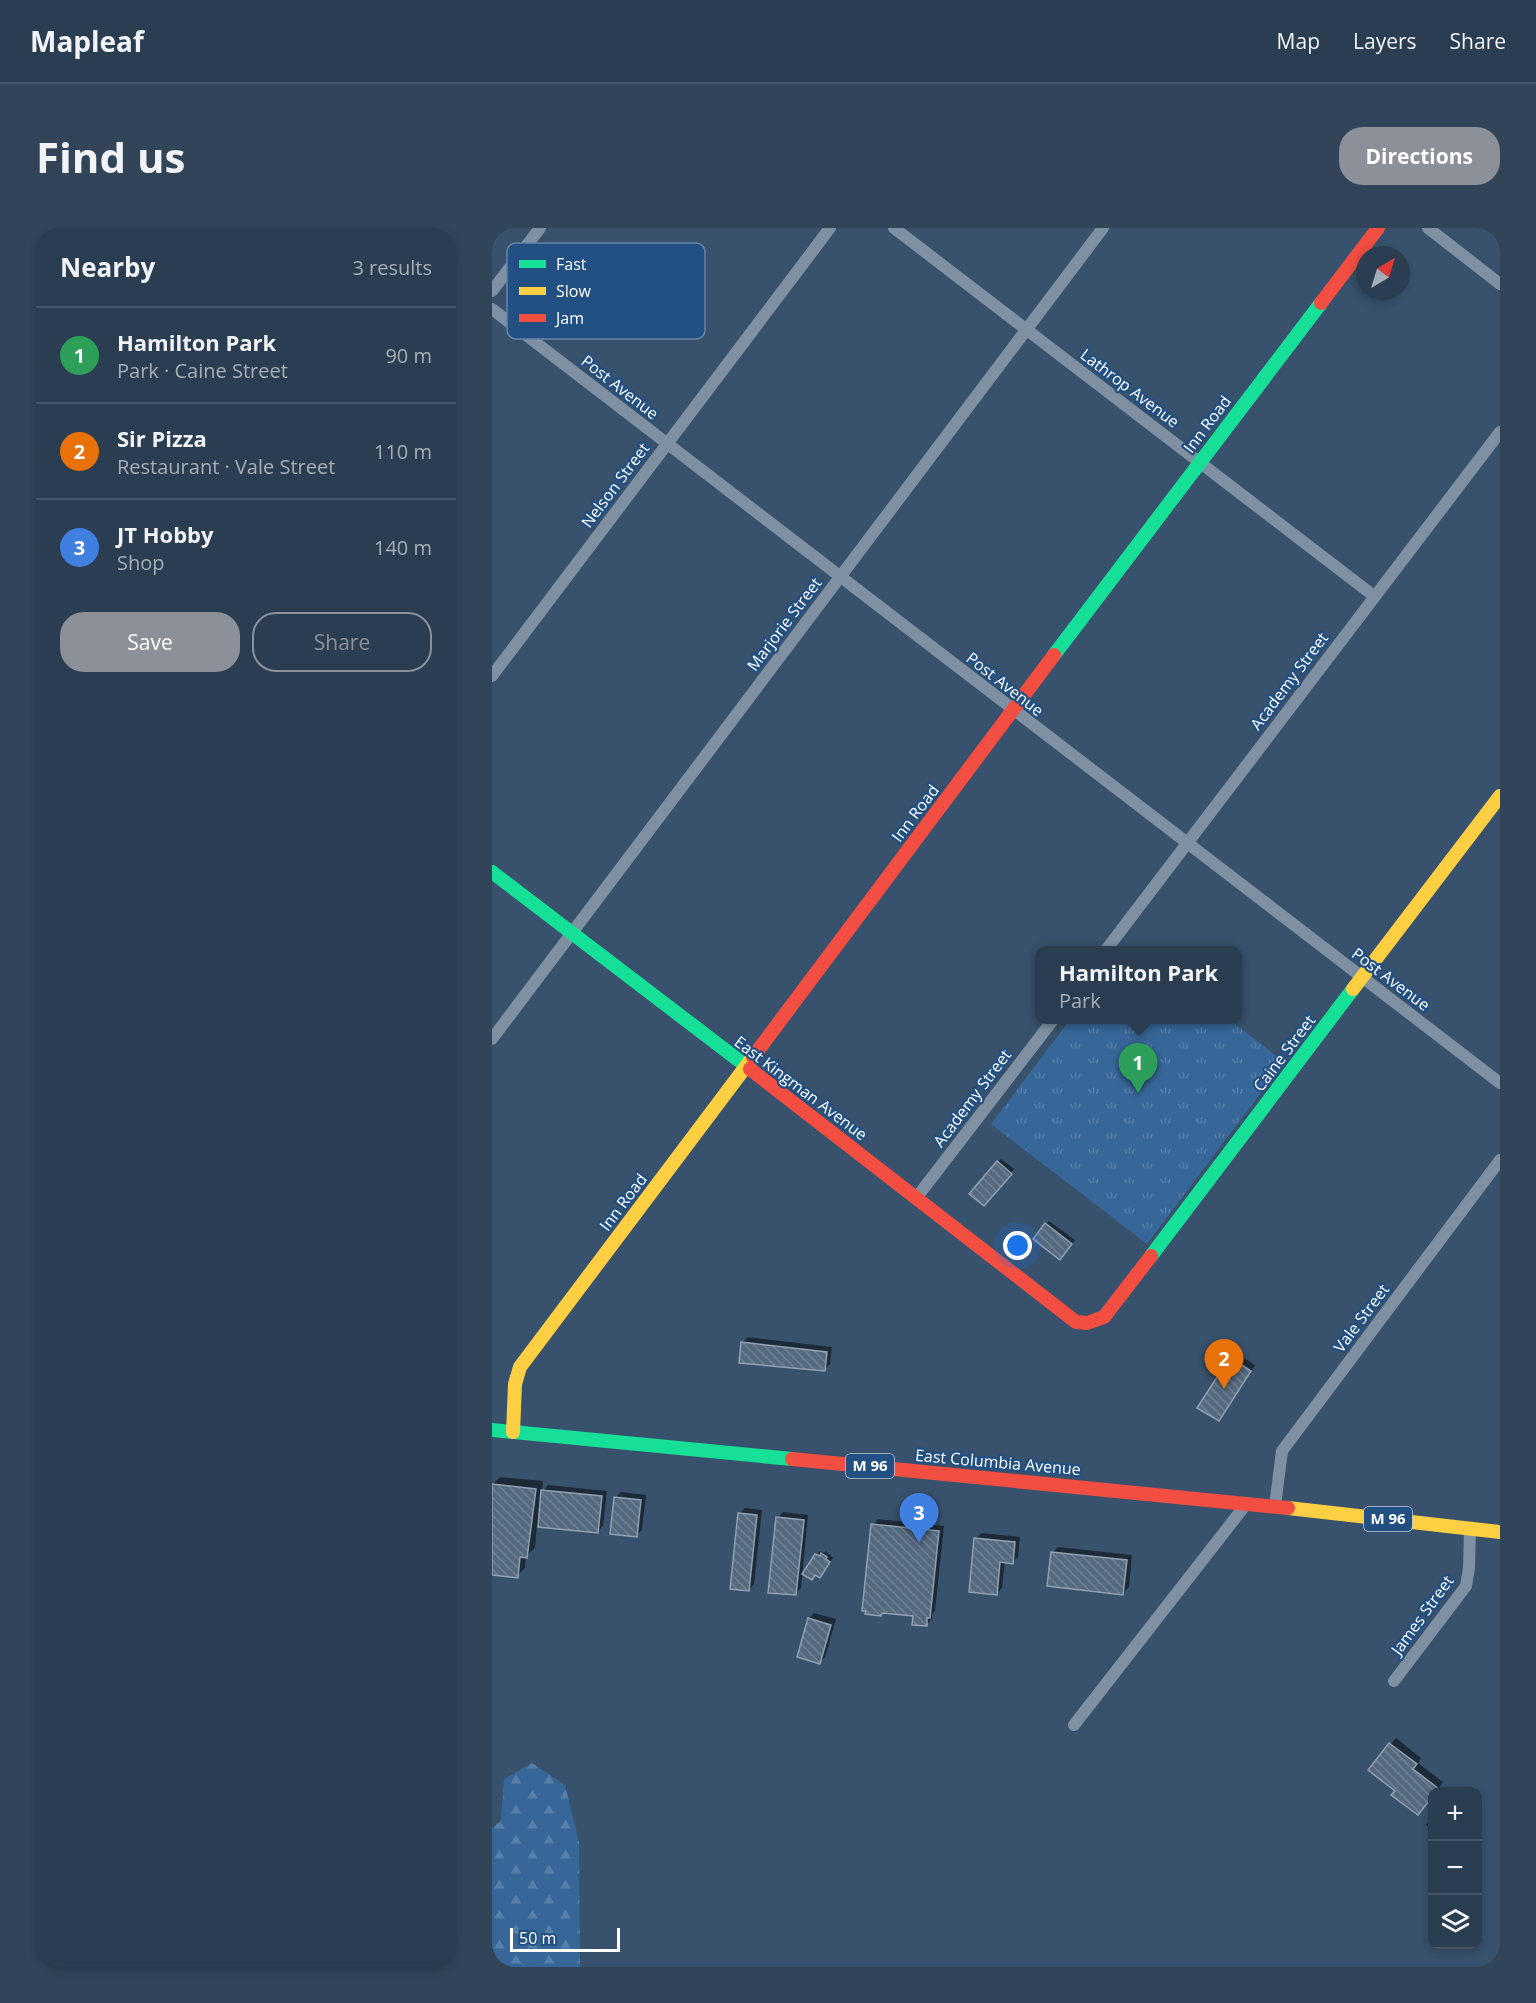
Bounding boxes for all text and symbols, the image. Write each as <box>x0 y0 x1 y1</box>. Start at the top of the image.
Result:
text: Mapleaf <box>30 22 144 60</box>
text: Map <box>1277 27 1320 55</box>
text: Layers <box>1353 27 1417 55</box>
text: Share <box>1450 27 1506 55</box>
button: Directions <box>1339 127 1500 185</box>
text: Find us <box>36 128 185 185</box>
legend <box>507 243 705 339</box>
north arrow <box>1356 246 1410 300</box>
text: Nearby <box>60 249 155 285</box>
text: Fast <box>556 253 587 275</box>
text: 3 results <box>352 254 432 281</box>
text: Slow <box>556 280 591 302</box>
text: Jam <box>554 307 584 329</box>
text: Hamilton Park <box>117 327 276 357</box>
text: 1 <box>74 342 85 369</box>
text: 90 m <box>385 342 432 369</box>
street label: Lathrop Avenue <box>1076 344 1184 432</box>
street label: Post Avenue <box>577 350 663 424</box>
text: Park · Caine Street <box>117 357 288 384</box>
street label: Inn Road <box>1178 391 1236 457</box>
text: Sir Pizza <box>117 423 207 453</box>
text: 2 <box>74 438 85 465</box>
text: 110 m <box>374 438 432 465</box>
street label: Nelson Street <box>576 438 654 532</box>
text: Restaurant · Vale Street <box>117 453 335 480</box>
text: JT Hobby <box>117 519 214 549</box>
text: 3 <box>74 534 85 561</box>
text: 140 m <box>374 534 432 561</box>
text: Shop <box>117 549 165 576</box>
street label: Marjorie Street <box>742 572 827 675</box>
button: Save <box>60 612 240 672</box>
button: Share <box>252 612 432 672</box>
street label: Academy Street <box>1245 627 1333 734</box>
street label: Post Avenue <box>962 647 1048 721</box>
street label: Inn Road <box>886 780 944 846</box>
street label: Post Avenue <box>1347 942 1435 1016</box>
popup <box>1035 946 1242 1024</box>
text: Hamilton Park <box>1059 957 1218 987</box>
text: Park <box>1059 987 1101 1014</box>
street label: Caine Street <box>1248 1010 1320 1096</box>
street label: East Kingman Avenue <box>730 1031 872 1145</box>
street label: Academy Street <box>928 1044 1016 1151</box>
pin: 1 <box>1118 1044 1158 1093</box>
street label: Inn Road <box>594 1169 652 1235</box>
your location <box>1003 1231 1032 1260</box>
street label: Vale Street <box>1328 1279 1394 1357</box>
pin: 2 <box>1204 1340 1244 1389</box>
street label: East Columbia Avenue <box>914 1444 1082 1480</box>
road number: M 96 <box>846 1454 894 1478</box>
pin: 3 <box>900 1494 938 1543</box>
road number: M 96 <box>1364 1507 1412 1531</box>
street label: James Street <box>1384 1570 1459 1661</box>
map controls <box>1428 1787 1482 1949</box>
button: + <box>1428 1787 1482 1841</box>
button: − <box>1428 1841 1482 1895</box>
button: layers <box>1428 1895 1482 1949</box>
scale bar <box>510 1925 620 1952</box>
text: 50 m <box>519 1927 556 1949</box>

